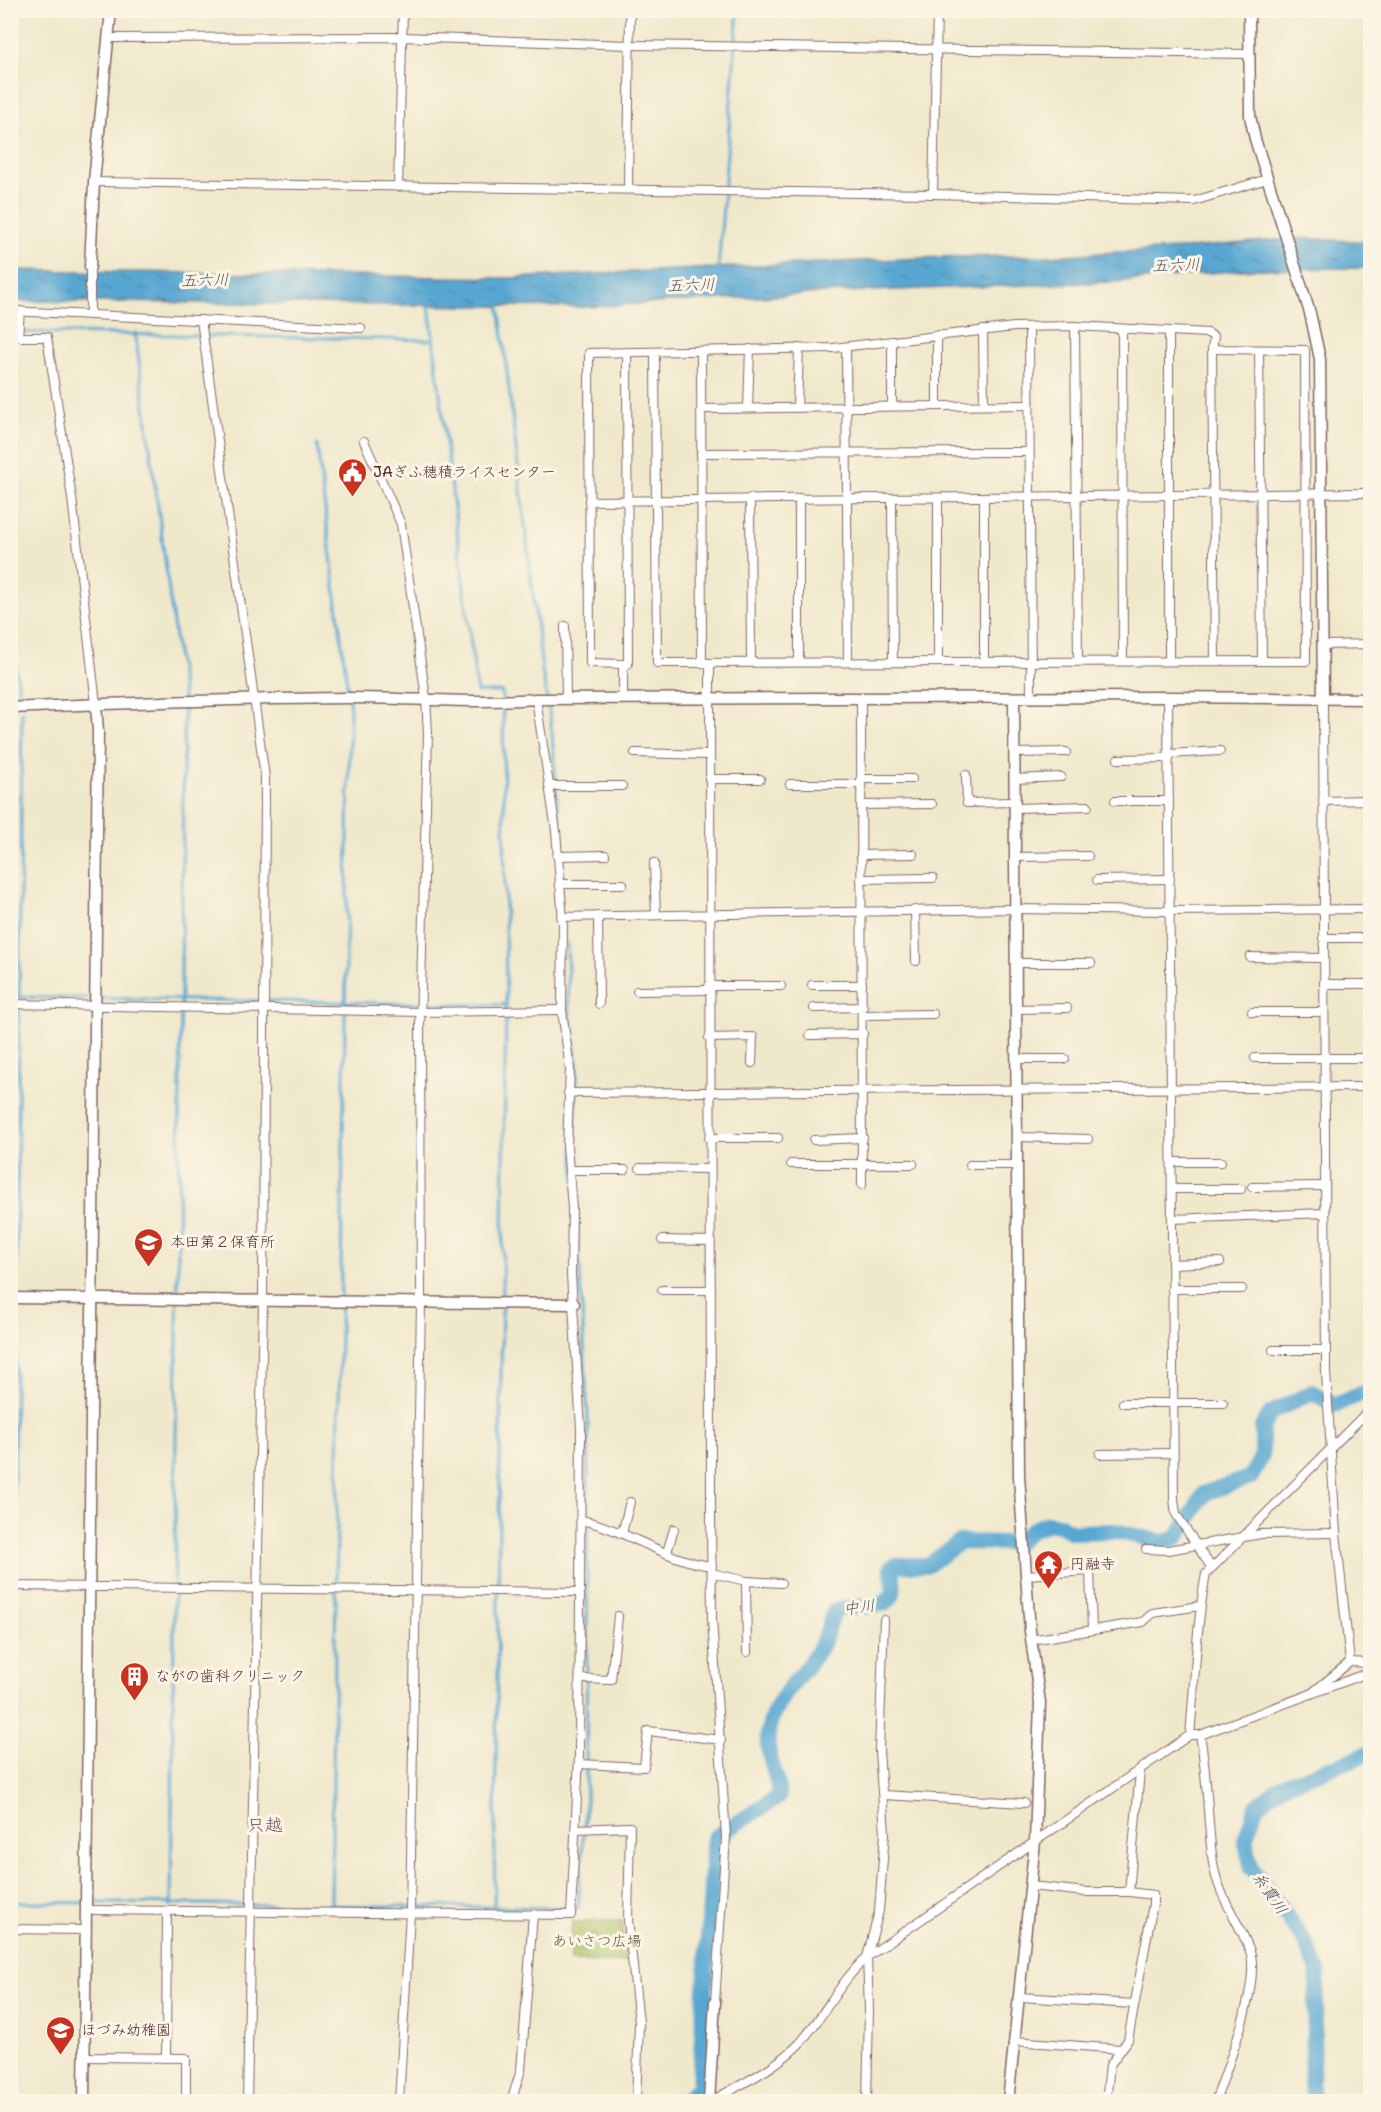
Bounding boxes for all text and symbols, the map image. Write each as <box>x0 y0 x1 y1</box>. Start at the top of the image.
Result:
water label: 五六川 <box>1152 254 1200 276</box>
water label: 五六川 <box>181 269 229 291</box>
water label: 五六川 <box>667 274 715 296</box>
public building icon: JAぎふ穂積ライスセンター <box>336 456 368 498</box>
place label: JAぎふ穂積ライスセンター <box>373 462 556 482</box>
school or university icon: 本田第２保育所 <box>133 1226 165 1268</box>
place label: 本田第２保育所 <box>170 1232 275 1252</box>
temple icon: 円融寺 <box>1033 1548 1065 1590</box>
place label: 円融寺 <box>1070 1554 1115 1574</box>
water label: 中川 <box>842 1595 876 1619</box>
building icon: ながの歯科クリニック <box>118 1660 150 1702</box>
place label: ながの歯科クリニック <box>155 1666 305 1686</box>
district label: 只越 <box>247 1813 283 1837</box>
water label: 糸貫川 <box>1248 1867 1292 1919</box>
park label: あいさつ広場 <box>552 1931 642 1951</box>
school or university icon: ほづみ幼稚園 <box>44 2014 76 2056</box>
place label: ほづみ幼稚園 <box>81 2020 171 2040</box>

